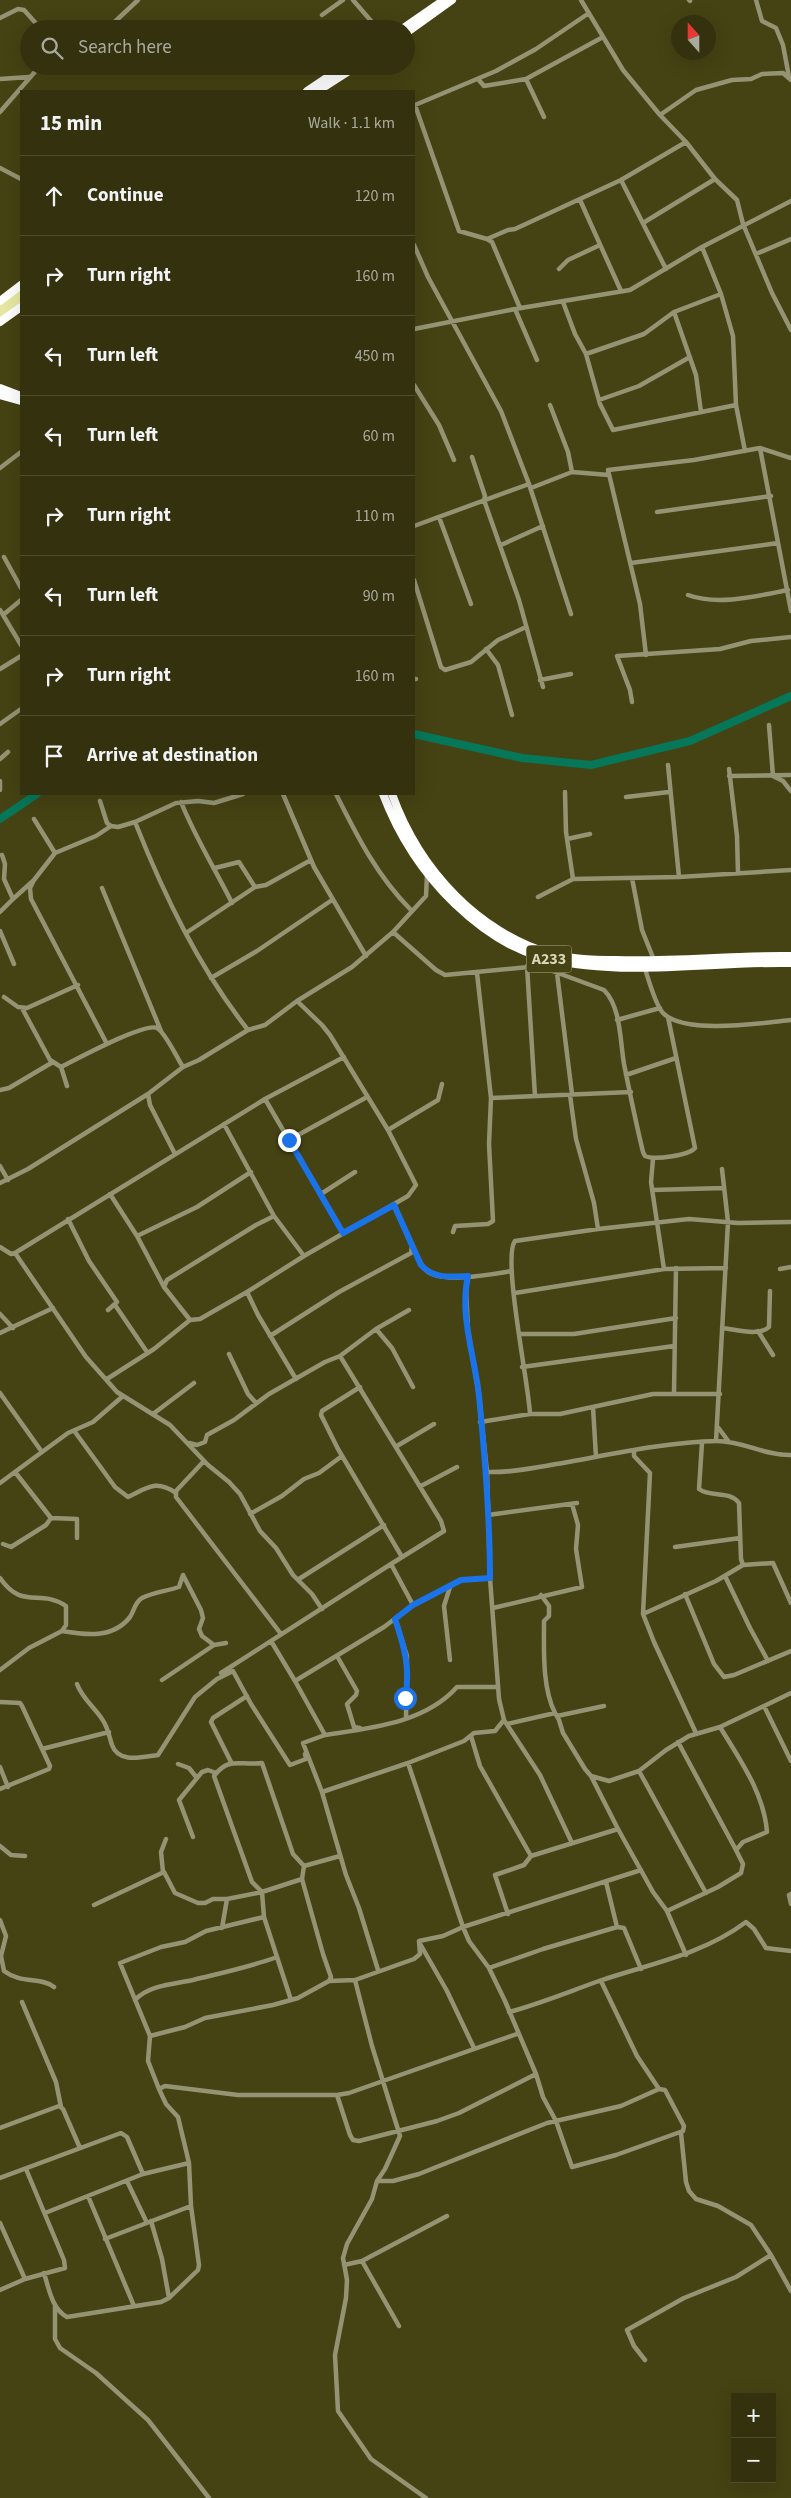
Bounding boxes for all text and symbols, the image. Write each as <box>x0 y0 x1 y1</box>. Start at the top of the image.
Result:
north arrow <box>671 15 716 60</box>
search box <box>20 20 415 75</box>
icon: search <box>38 34 66 62</box>
text: Search here <box>78 34 172 61</box>
text: 15 min <box>40 108 102 138</box>
text: Walk · 1.1 km <box>308 112 395 134</box>
icon: ahead <box>40 182 68 210</box>
text: Continue <box>87 182 164 209</box>
text: 120 m <box>355 185 395 207</box>
icon: right <box>40 262 68 290</box>
text: Turn right <box>87 262 171 289</box>
text: 160 m <box>355 265 395 287</box>
icon: left <box>40 342 68 370</box>
text: Turn left <box>87 342 158 369</box>
text: 450 m <box>355 345 395 367</box>
icon: left <box>40 422 68 450</box>
text: Turn left <box>87 422 158 449</box>
text: 60 m <box>363 425 395 447</box>
icon: right <box>40 502 68 530</box>
text: Turn right <box>87 502 171 529</box>
text: 110 m <box>355 505 395 527</box>
icon: left <box>40 582 68 610</box>
text: Turn left <box>87 582 158 609</box>
text: 90 m <box>363 585 395 607</box>
icon: right <box>40 662 68 690</box>
text: Turn right <box>87 662 171 689</box>
text: 160 m <box>355 665 395 687</box>
icon: arrive <box>40 742 68 770</box>
text: Arrive at destination <box>87 742 258 769</box>
road number: A233 <box>526 946 572 972</box>
route end <box>278 1129 301 1152</box>
route start <box>394 1687 417 1710</box>
map controls <box>731 2393 776 2483</box>
button: + <box>731 2393 776 2438</box>
button: − <box>731 2438 776 2483</box>

